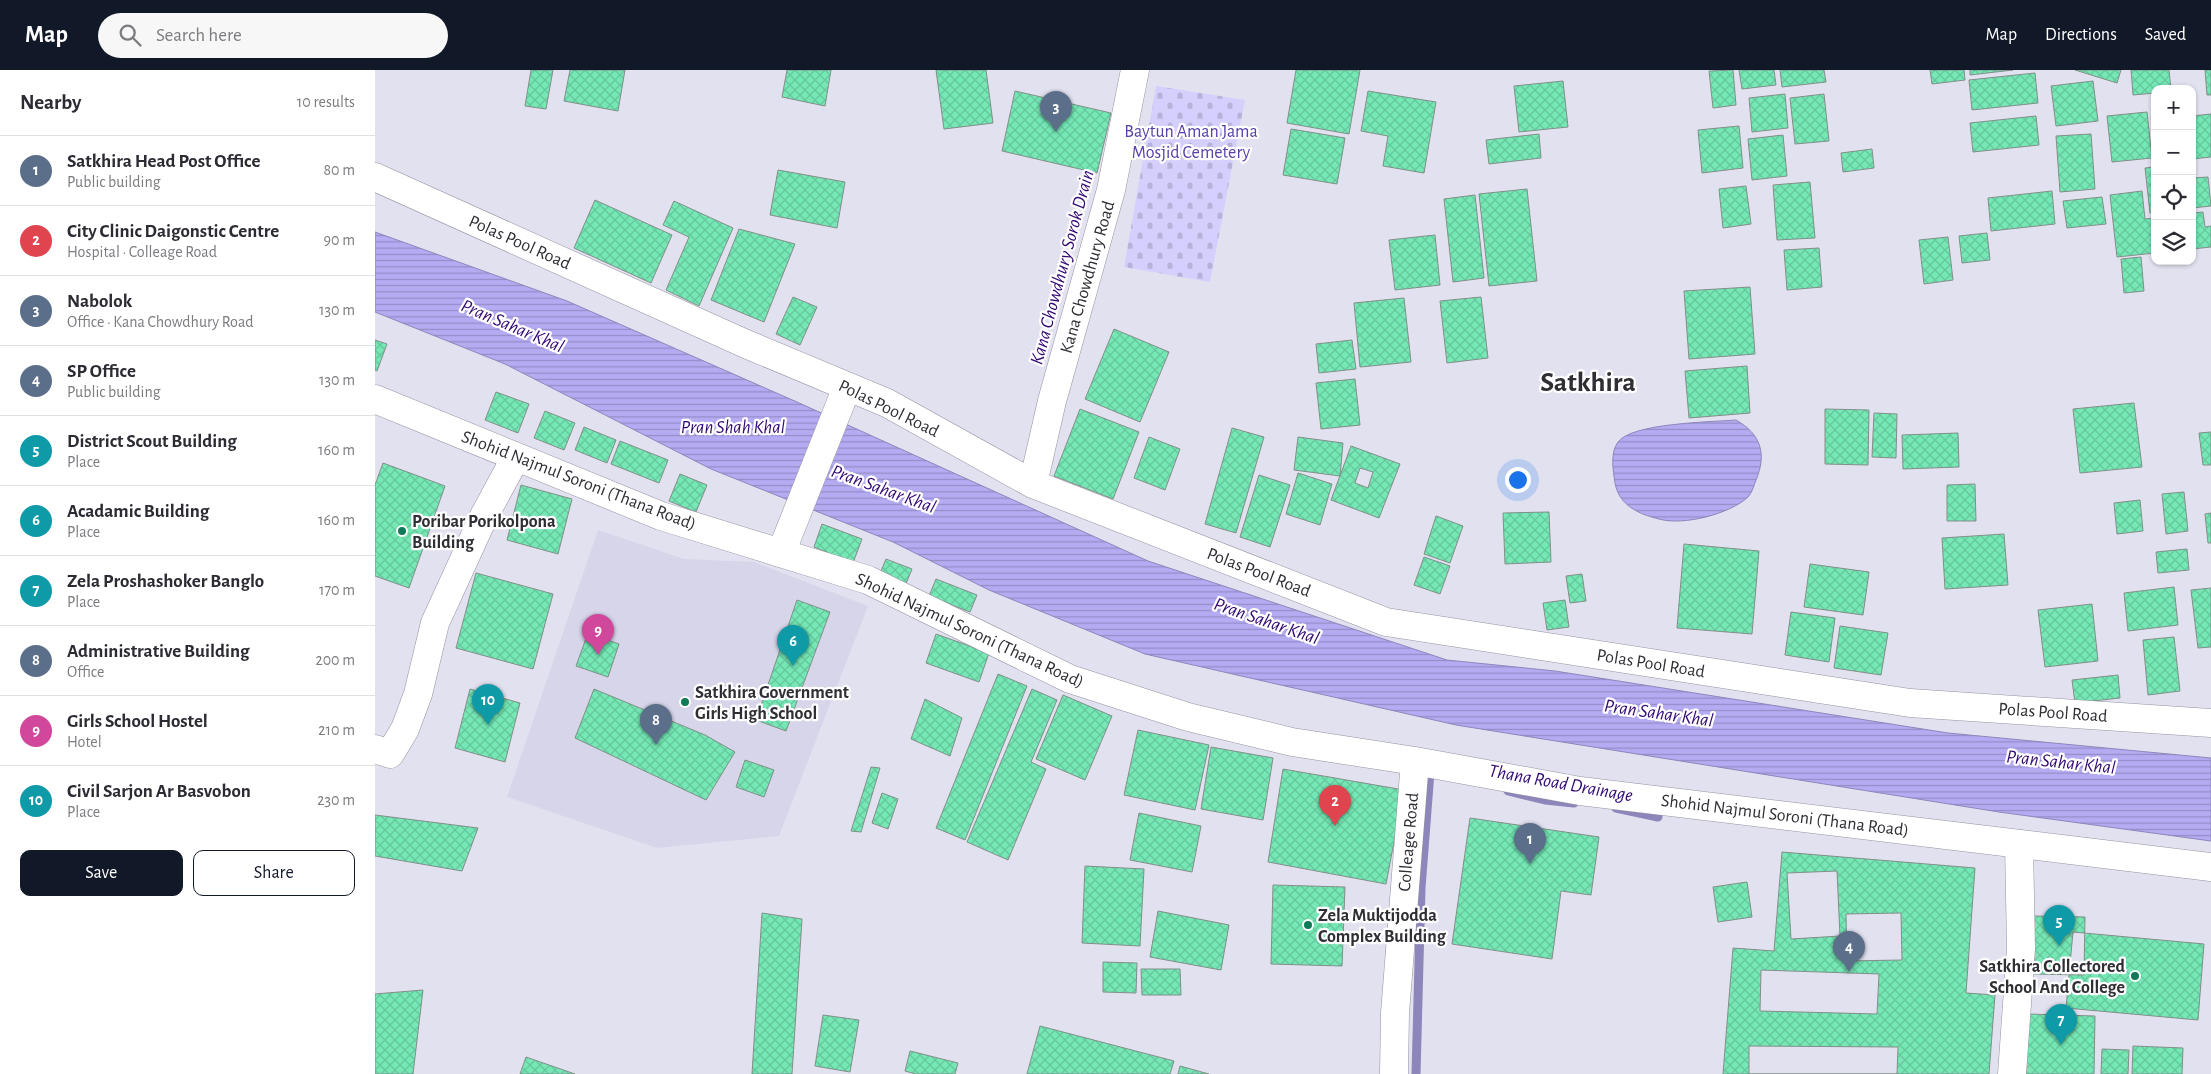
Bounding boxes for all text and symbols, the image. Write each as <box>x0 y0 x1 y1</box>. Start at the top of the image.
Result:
search box <box>98 13 448 58</box>
icon: search <box>116 21 144 49</box>
text: Map <box>25 23 68 47</box>
text: Search here <box>156 26 242 45</box>
text: Map <box>1986 26 2017 44</box>
text: Directions <box>2045 26 2117 44</box>
text: Saved <box>2145 26 2186 44</box>
map controls <box>2151 85 2196 265</box>
button: + <box>2151 85 2196 130</box>
pin: 3 <box>1040 91 1072 132</box>
text: Nearby <box>20 92 81 113</box>
text: 10 results <box>297 94 355 110</box>
park label: Baytun Aman Jama Mosjid Cemetery <box>1124 123 1258 162</box>
button: − <box>2151 130 2196 175</box>
text: Satkhira Head Post Office <box>67 152 260 171</box>
text: 1 <box>33 162 39 178</box>
text: 80 m <box>324 162 355 178</box>
water label: Kana Chowdhury Sorok Drain <box>1027 168 1098 367</box>
text: Public building <box>67 174 161 190</box>
button: locate <box>2151 175 2196 220</box>
street label: Kana Chowdhury Road <box>1058 199 1118 356</box>
street label: Polas Pool Road <box>466 212 573 273</box>
button: layers <box>2151 220 2196 265</box>
text: City Clinic Daigonstic Centre <box>67 222 279 241</box>
text: 2 <box>32 232 40 248</box>
text: 90 m <box>324 232 355 248</box>
text: Hospital · Colleage Road <box>67 244 217 260</box>
text: Nabolok <box>67 292 132 311</box>
water label: Pran Sahar Khal <box>458 296 567 357</box>
text: 3 <box>33 302 39 318</box>
text: 130 m <box>319 302 355 318</box>
text: Office · Kana Chowdhury Road <box>67 314 254 330</box>
text: SP Office <box>67 362 136 381</box>
district label: Satkhira <box>1540 369 1636 397</box>
text: 4 <box>32 372 40 388</box>
text: 130 m <box>319 372 355 388</box>
street label: Polas Pool Road <box>835 377 942 441</box>
text: Public building <box>67 384 161 400</box>
water label: Pran Shah Khal <box>681 418 786 437</box>
street label: Shohid Najmul Soroni (Thana Road) <box>459 428 698 534</box>
text: District Scout Building <box>67 432 237 451</box>
text: 5 <box>33 442 39 458</box>
text: 160 m <box>318 442 355 458</box>
text: Place <box>67 454 100 470</box>
water label: Pran Sahar Khal <box>829 462 939 517</box>
your location <box>1505 467 1531 493</box>
text: Acadamic Building <box>67 502 209 521</box>
text: 6 <box>32 512 40 528</box>
text: 160 m <box>318 512 355 528</box>
place label: Poribar Porikolpona Building <box>412 513 556 552</box>
text: Place <box>67 524 100 540</box>
marker: Poribar Porikolpona Building <box>396 525 408 537</box>
street label: Polas Pool Road <box>1204 545 1313 601</box>
street label: Shohid Najmul Soroni (Thana Road) <box>853 570 1086 692</box>
text: Zela Proshashoker Banglo <box>67 572 264 591</box>
text: 7 <box>33 582 39 598</box>
text: 170 m <box>319 582 355 598</box>
text: Place <box>67 594 100 610</box>
water label: Pran Sahar Khal <box>1211 595 1322 648</box>
pin: 9 <box>582 614 614 655</box>
pin: 6 <box>777 625 809 666</box>
text: Administrative Building <box>67 642 249 661</box>
street label: Polas Pool Road <box>1595 647 1706 681</box>
text: 8 <box>32 652 40 668</box>
text: 200 m <box>315 652 355 668</box>
text: Office <box>67 664 104 680</box>
pin: 10 <box>472 684 504 725</box>
place label: Satkhira Government Girls High School <box>695 684 849 723</box>
marker: Satkhira Government Girls High School <box>679 696 691 708</box>
water label: Pran Sahar Khal <box>1603 696 1715 731</box>
street label: Polas Pool Road <box>1998 700 2108 726</box>
pin: 8 <box>640 704 672 745</box>
text: Girls School Hostel <box>67 712 208 731</box>
text: 9 <box>32 722 40 738</box>
text: 210 m <box>318 722 355 738</box>
text: Hotel <box>67 734 102 750</box>
water label: Pran Sahar Khal <box>2005 747 2117 778</box>
water label: Thana Road Drainage <box>1487 761 1634 806</box>
text: Civil Sarjon Ar Basvobon <box>67 782 251 801</box>
pin: 2 <box>1319 785 1351 826</box>
text: 10 <box>29 792 43 808</box>
text: 230 m <box>317 792 355 808</box>
street label: Colleage Road <box>1396 792 1422 892</box>
street label: Shohid Najmul Soroni (Thana Road) <box>1660 792 1910 840</box>
text: Place <box>67 804 100 820</box>
pin: 1 <box>1514 823 1546 864</box>
button: Save <box>20 850 183 896</box>
button: Share <box>193 850 355 896</box>
pin: 5 <box>2043 905 2075 946</box>
place label: Zela Muktijodda Complex Building <box>1318 907 1447 946</box>
marker: Zela Muktijodda Complex Building <box>1302 919 1314 931</box>
pin: 4 <box>1833 931 1865 972</box>
place label: Satkhira Collectored School And College <box>1979 958 2126 997</box>
marker: Satkhira Collectored School And College <box>2129 970 2141 982</box>
pin: 7 <box>2045 1004 2077 1045</box>

